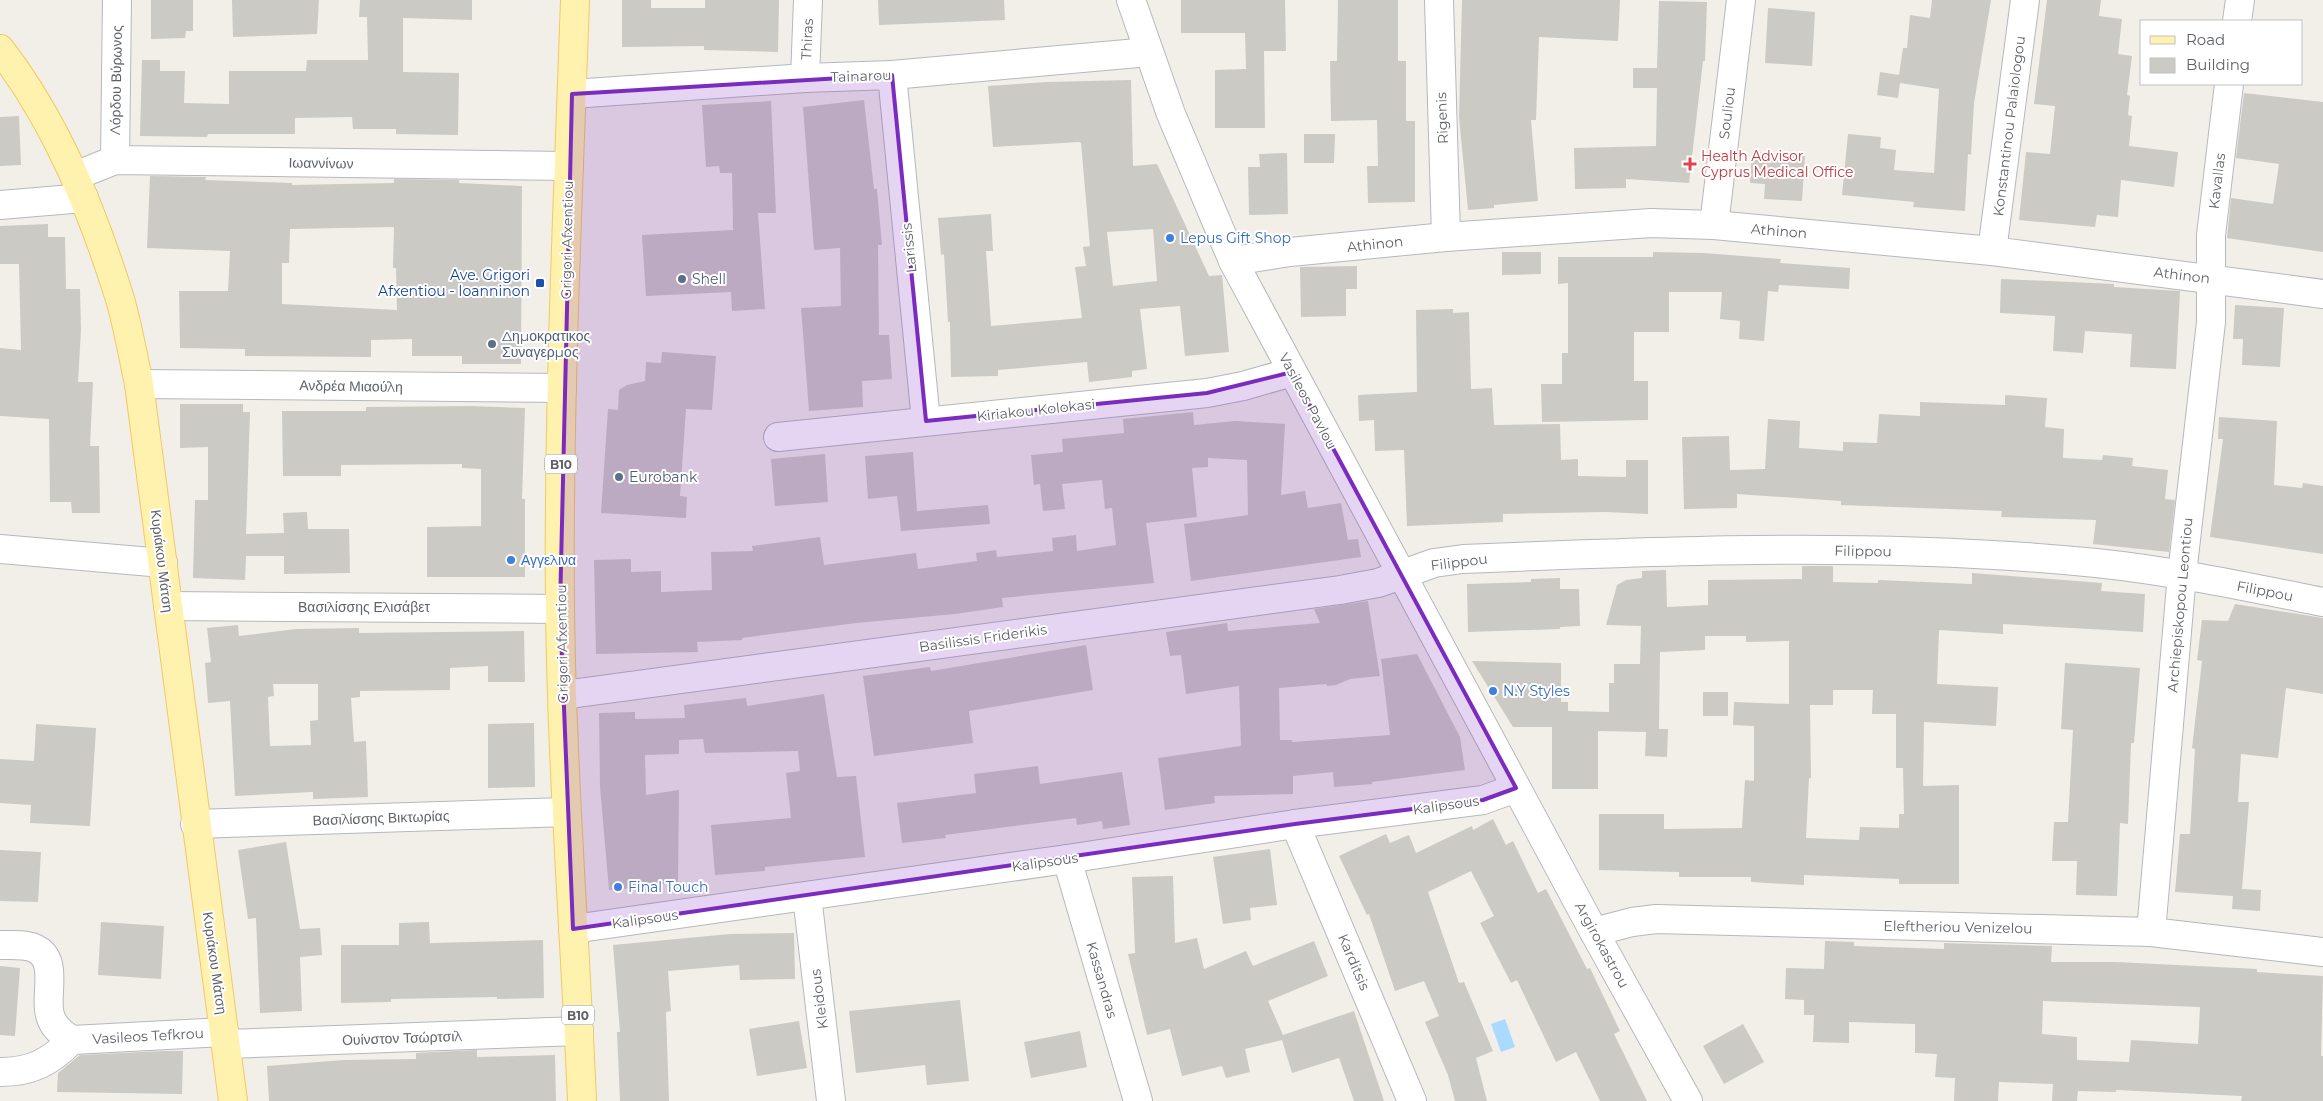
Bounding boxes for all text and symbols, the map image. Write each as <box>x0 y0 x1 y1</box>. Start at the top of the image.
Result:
street label: Thiras <box>797 18 817 60</box>
legend <box>2140 20 2303 85</box>
street label: Λόρδου Βύρωνος <box>106 25 126 135</box>
text: Road <box>2186 30 2225 49</box>
street label: Konstantinou Palaiologou <box>1989 35 2029 217</box>
text: Building <box>2186 55 2250 74</box>
street label: Tainarou <box>830 66 892 86</box>
street label: Souliou <box>1715 86 1739 140</box>
street label: Rigenis <box>1432 92 1452 144</box>
place label: Health Advisor Cyprus Medical Office <box>1701 147 1853 181</box>
street label: Kavallas <box>2205 152 2229 210</box>
street label: Ιωαννίνων <box>288 153 354 173</box>
marker: Health Advisor Cyprus Medical Office <box>1683 157 1697 171</box>
street label: Grigori Afxentiou <box>557 180 577 300</box>
street label: Athinon <box>1750 220 1808 242</box>
street label: Larissis <box>897 222 921 274</box>
place label: Lepus Gift Shop <box>1180 229 1291 247</box>
marker: Lepus Gift Shop <box>1164 232 1176 244</box>
street label: Athinon <box>1346 232 1404 256</box>
street label: Athinon <box>2153 263 2211 287</box>
place label: Ave. Grigori Afxentiou - Ioanninon <box>378 266 530 300</box>
place label: Shell <box>692 270 726 288</box>
marker: Shell <box>676 273 688 285</box>
marker: Ave. Grigori Afxentiou - Ioanninon <box>534 277 546 289</box>
place label: Δημοκρατικος Συναγερμος <box>502 327 590 361</box>
marker: Δημοκρατικος Συναγερμος <box>486 338 498 350</box>
street label: Vasileos Pavlou <box>1275 350 1341 452</box>
street label: Ανδρέα Μιαούλη <box>299 376 403 396</box>
street label: Kiriakou Kolokasi <box>976 395 1096 425</box>
road number: B10 <box>545 454 577 474</box>
place label: Eurobank <box>629 468 698 486</box>
marker: Eurobank <box>613 471 625 483</box>
street label: Κυριάκου Μάτση <box>147 508 177 614</box>
street label: Archiepiskopou Leontiou <box>2163 517 2197 693</box>
street label: Filippou <box>1834 542 1892 560</box>
street label: Filippou <box>1429 550 1489 574</box>
place label: Αγγελινα <box>521 551 576 569</box>
marker: Αγγελινα <box>505 554 517 566</box>
street label: Filippou <box>2235 577 2295 605</box>
street label: Grigori Afxentiou <box>552 584 572 704</box>
street label: Βασιλίσσης Ελισάβετ <box>298 598 430 616</box>
street label: Basilissis Friderikis <box>918 620 1048 656</box>
place label: N.Y Styles <box>1503 682 1570 700</box>
marker: N.Y Styles <box>1487 685 1499 697</box>
street label: Kalipsous <box>1412 791 1481 819</box>
street label: Βασιλίσσης Βικτωρίας <box>312 807 450 829</box>
street label: Kalipsous <box>1011 848 1080 876</box>
place label: Final Touch <box>628 878 708 896</box>
marker: Final Touch <box>612 881 624 893</box>
street label: Argirokastrou <box>1571 899 1633 991</box>
street label: Kalipsous <box>611 905 680 933</box>
street label: Κυριάκου Μάτση <box>199 910 231 1016</box>
street label: Eleftheriou Venizelou <box>1883 917 2033 937</box>
street label: Karditsis <box>1334 931 1374 993</box>
street label: Kassandras <box>1082 940 1122 1021</box>
street label: Kleidous <box>806 968 832 1030</box>
road number: B10 <box>562 1006 594 1024</box>
street label: Vasileos Tefkrou <box>92 1024 204 1048</box>
street label: Ουίνστον Τσώρτσιλ <box>342 1027 463 1049</box>

